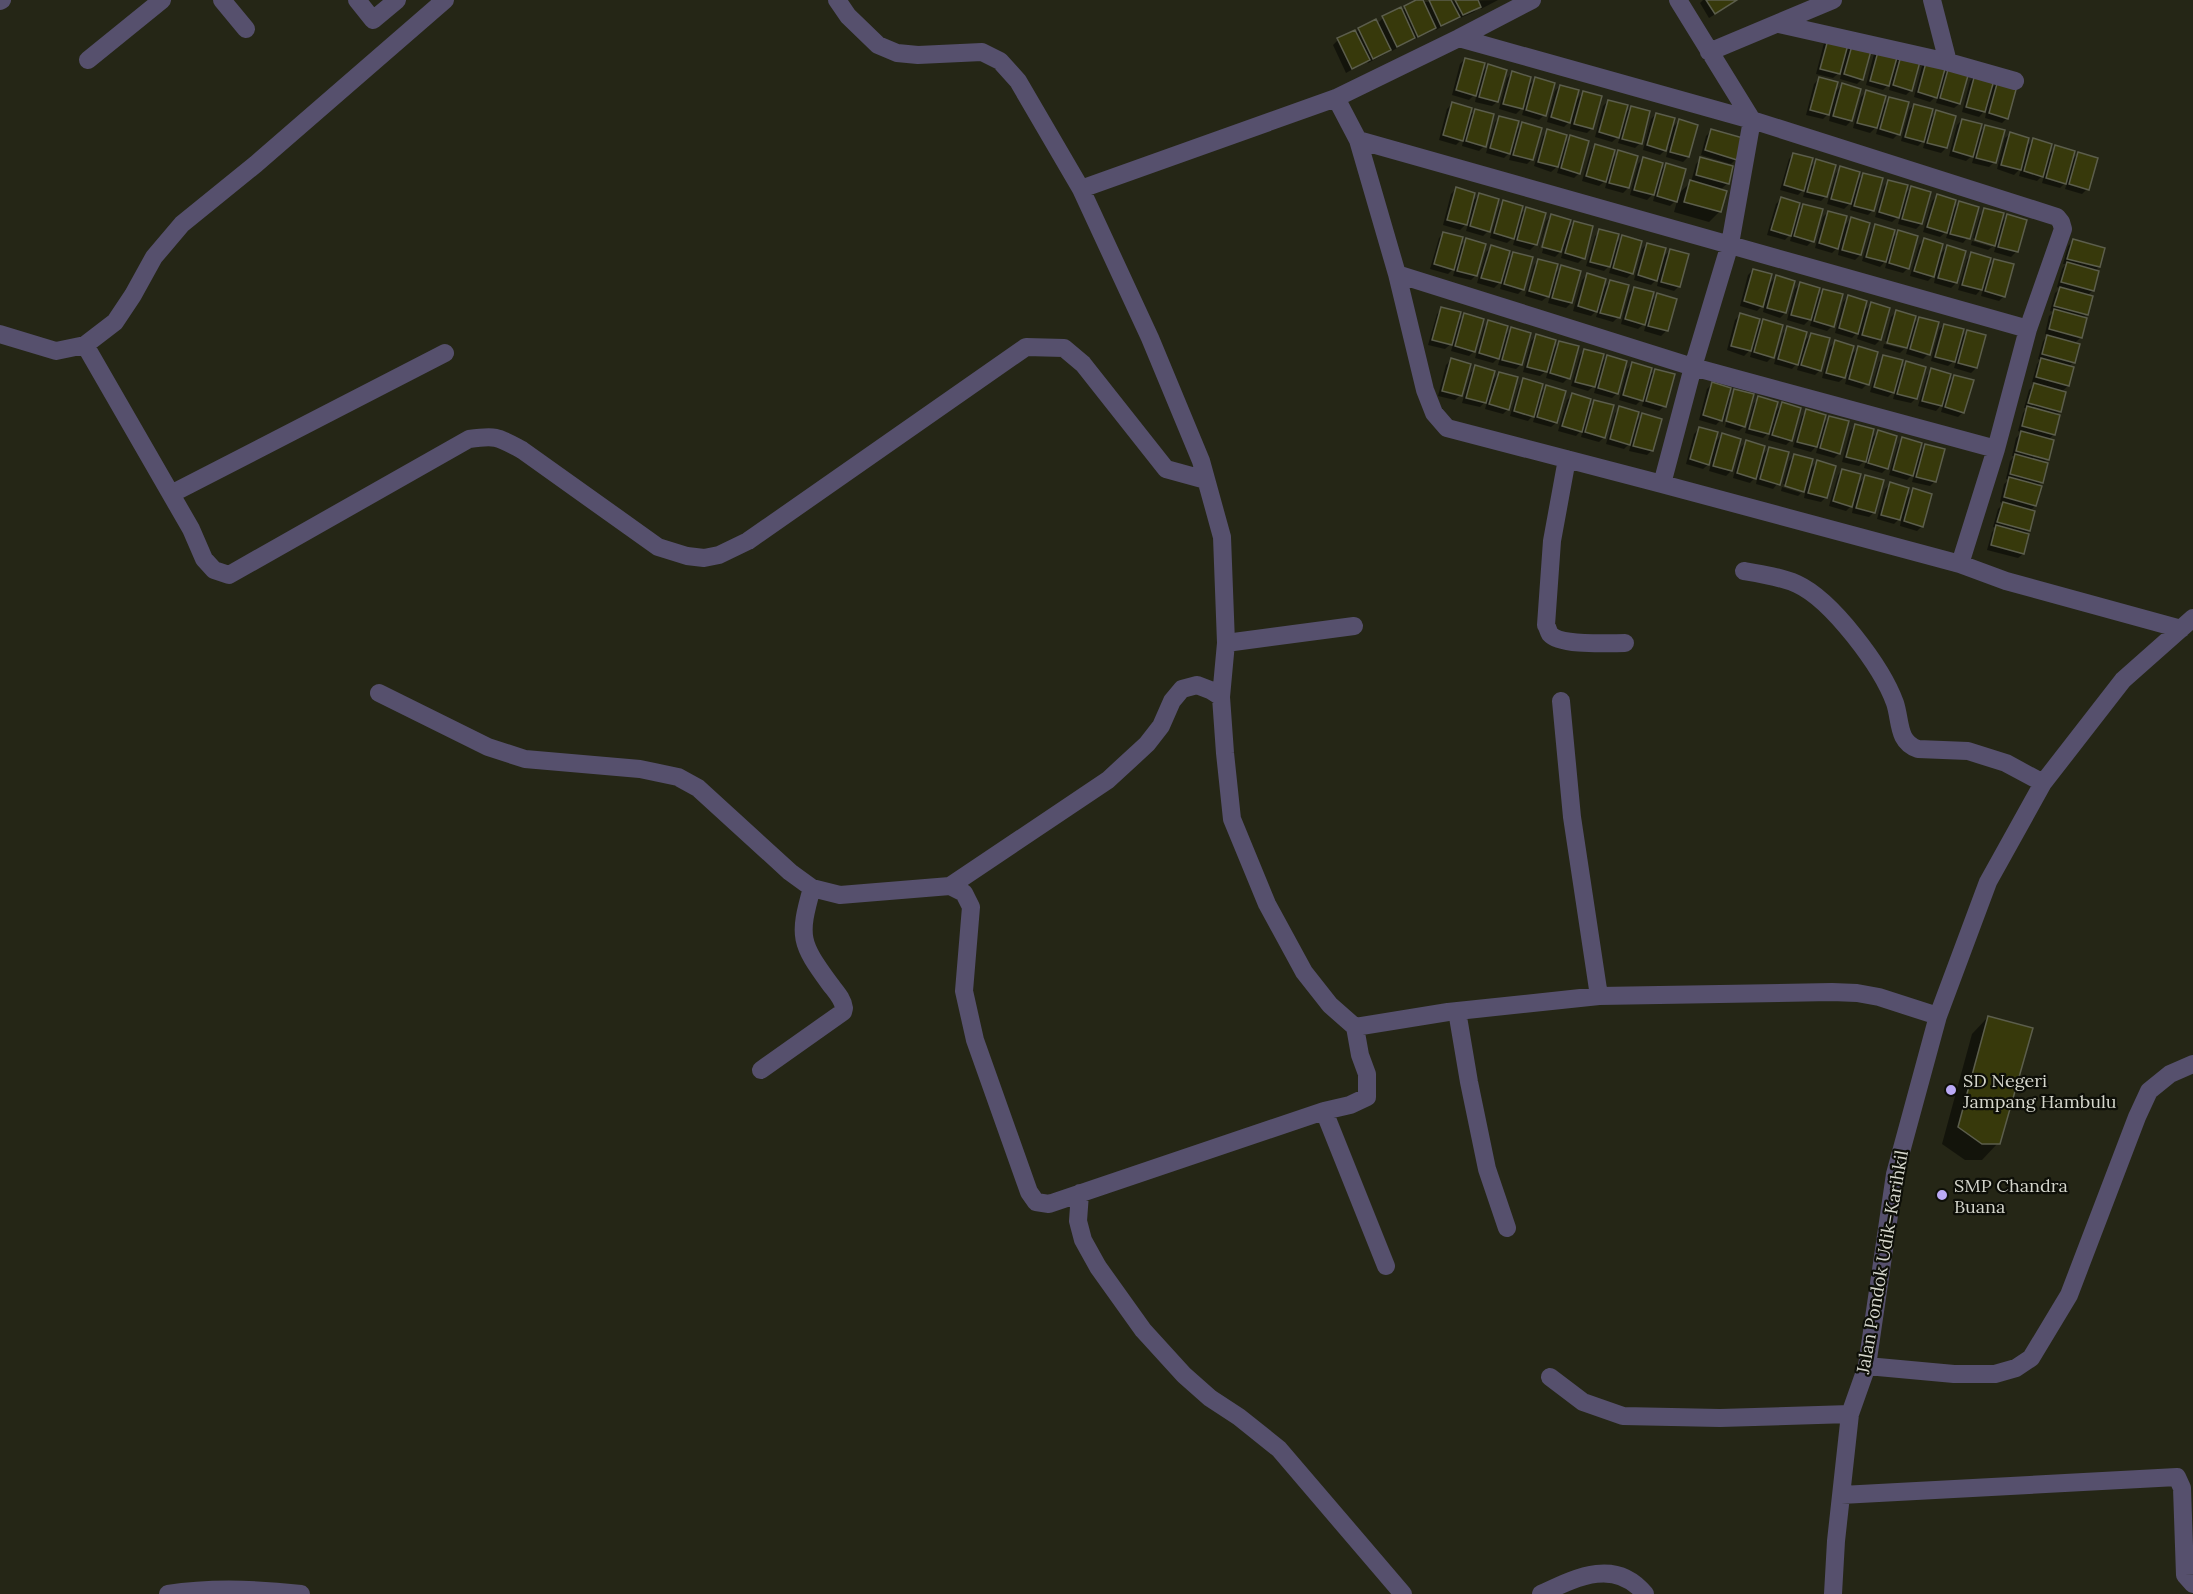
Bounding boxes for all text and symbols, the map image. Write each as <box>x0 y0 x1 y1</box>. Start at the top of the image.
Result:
place label: SD Negeri Jampang Hambulu <box>1962 1069 2117 1113</box>
marker: SD Negeri Jampang Hambulu <box>1944 1083 1958 1097</box>
street label: Jalan Pondok Udik–Karihkil <box>1851 1148 1913 1377</box>
place label: SMP Chandra Buana <box>1954 1174 2068 1218</box>
marker: SMP Chandra Buana <box>1935 1188 1949 1202</box>

